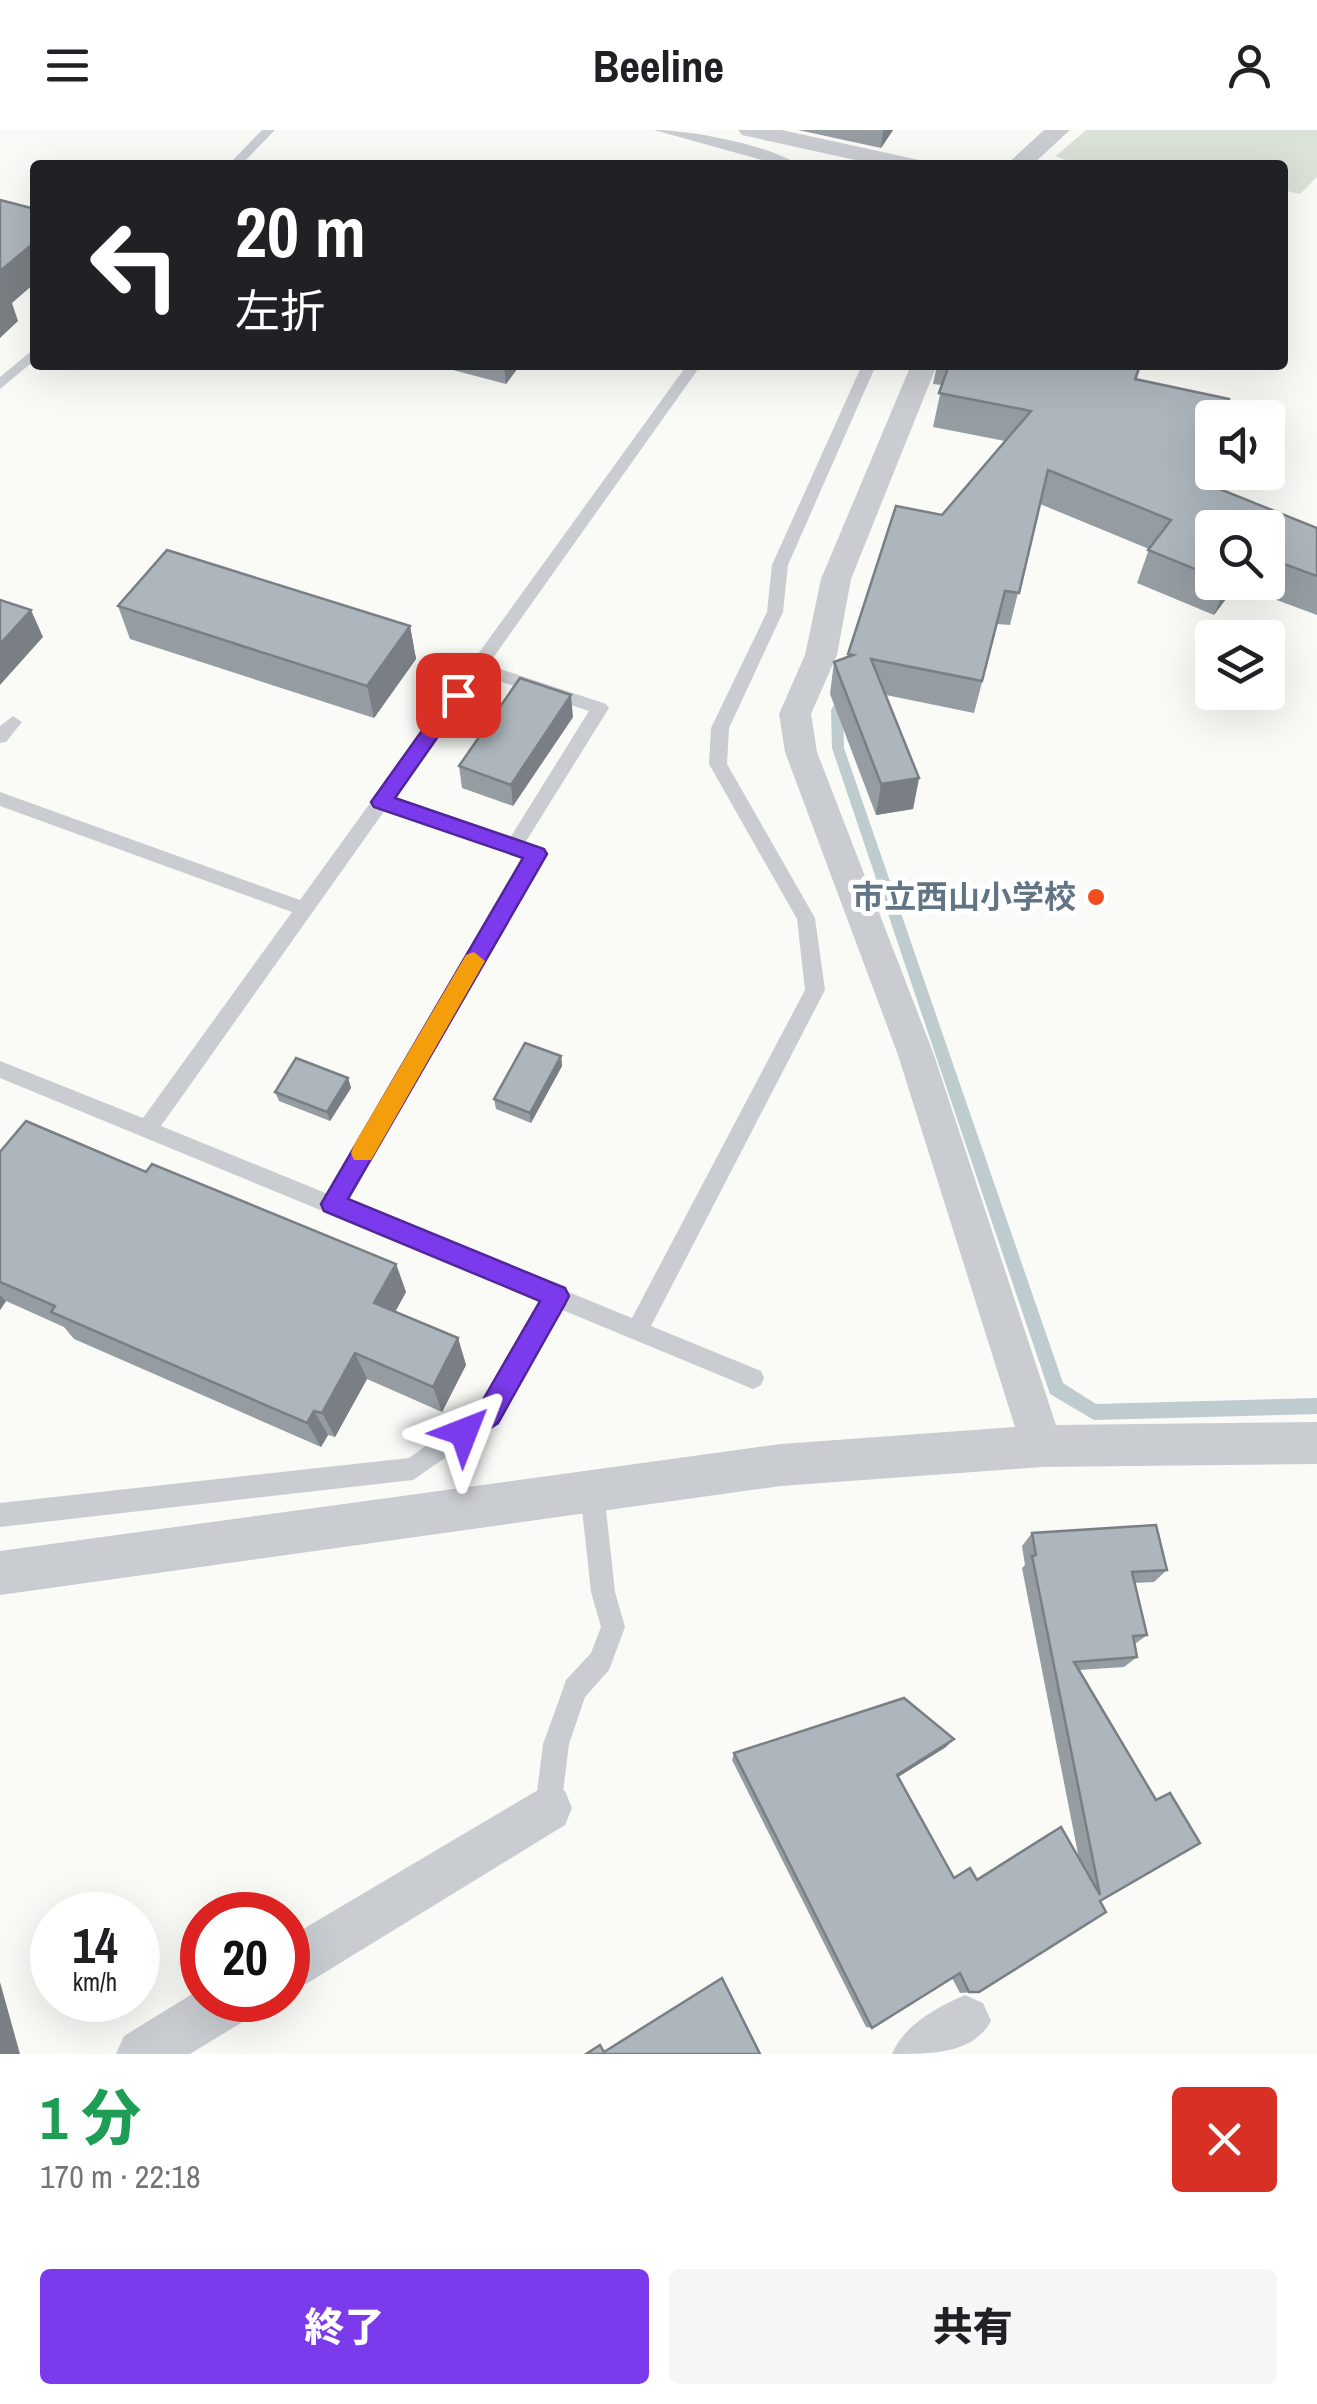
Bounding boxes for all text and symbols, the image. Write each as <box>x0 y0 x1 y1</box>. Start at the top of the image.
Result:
text: Beeline <box>593 35 724 96</box>
icon: menu <box>40 38 95 93</box>
icon: person <box>1222 38 1277 93</box>
text: 20 m <box>235 185 366 279</box>
icon: left <box>70 200 200 330</box>
text: 左折 <box>235 280 325 341</box>
map controls <box>1195 400 1285 710</box>
button: sound <box>1195 400 1285 490</box>
button: search <box>1195 510 1285 600</box>
button: layers <box>1195 620 1285 710</box>
pin <box>416 653 501 738</box>
icon: arrive <box>431 668 486 723</box>
place label: 市立西山小学校 <box>852 875 1076 918</box>
marker: 市立西山小学校 <box>1085 886 1107 908</box>
position arrow <box>412 1380 516 1484</box>
speed limit sign: 20 <box>180 1892 310 2022</box>
text: 14 <box>72 1911 118 1979</box>
text: km/h <box>73 1965 117 1999</box>
text: 1 分 <box>40 2077 141 2158</box>
button: close <box>1172 2087 1277 2192</box>
text: 170 m · 22:18 <box>40 2155 200 2198</box>
button: 終了 <box>40 2269 649 2384</box>
button: 共有 <box>669 2269 1277 2384</box>

